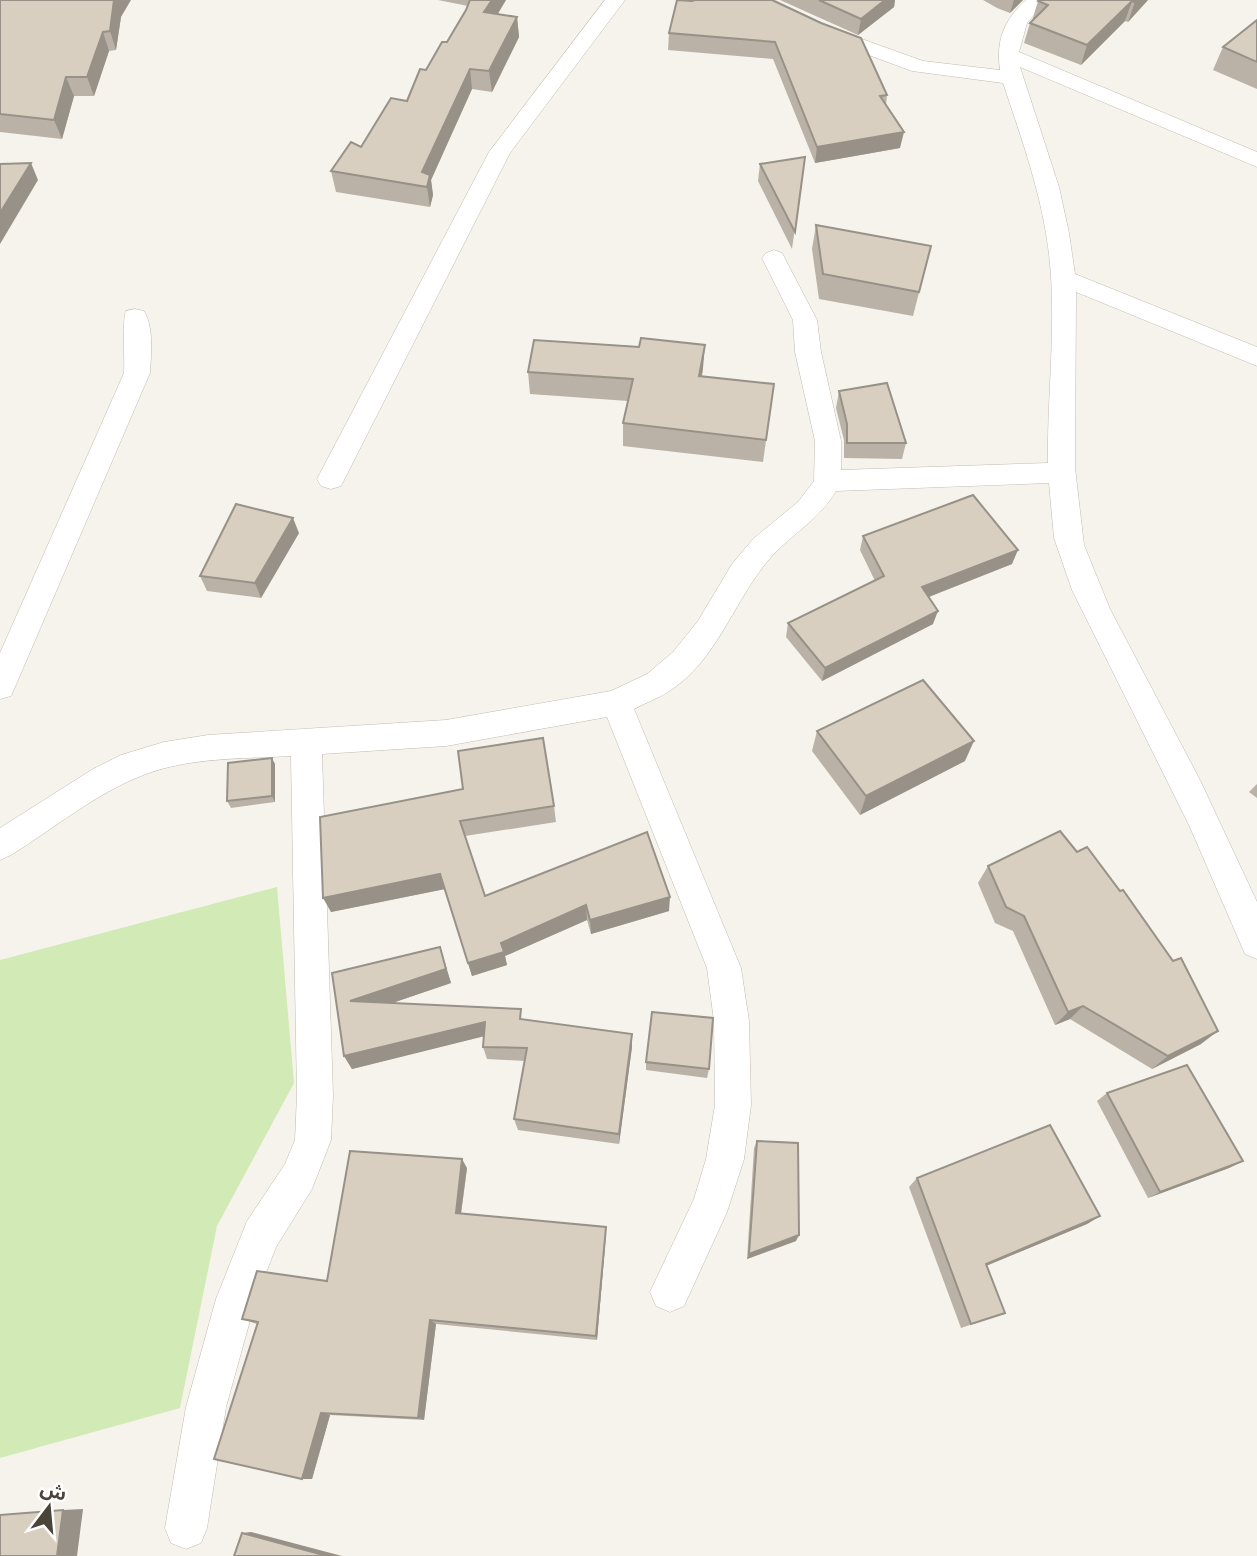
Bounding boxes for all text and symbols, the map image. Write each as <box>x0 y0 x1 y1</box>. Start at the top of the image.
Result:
north arrow <box>14 1472 84 1542</box>
text: ش <box>37 1473 70 1508</box>

